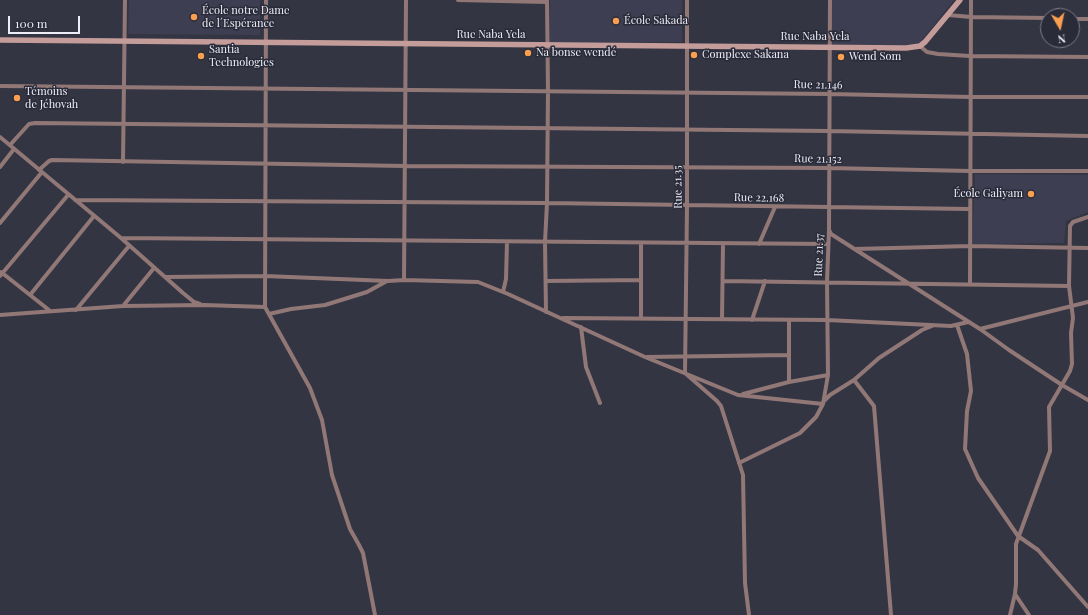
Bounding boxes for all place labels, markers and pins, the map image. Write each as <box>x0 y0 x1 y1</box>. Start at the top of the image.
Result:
place label: École notre Dame de l´Espérance <box>202 4 289 30</box>
marker: École notre Dame de l´Espérance <box>189 12 199 22</box>
place label: École Sakada <box>624 14 688 28</box>
marker: École Sakada <box>611 16 621 26</box>
place label: Santia Technologies <box>209 43 274 69</box>
place label: Na bonse wendé <box>536 46 616 60</box>
marker: Na bonse wendé <box>523 48 533 58</box>
place label: Complexe Sakana <box>702 48 789 62</box>
marker: Complexe Sakana <box>689 50 699 60</box>
place label: Wend Som <box>849 50 901 64</box>
marker: Santia Technologies <box>196 51 206 61</box>
marker: Wend Som <box>836 52 846 62</box>
place label: Témoins de Jéhovah <box>25 85 78 111</box>
marker: Témoins de Jéhovah <box>12 93 22 103</box>
place label: École Galiyam <box>953 187 1023 201</box>
marker: École Galiyam <box>1026 189 1036 199</box>

